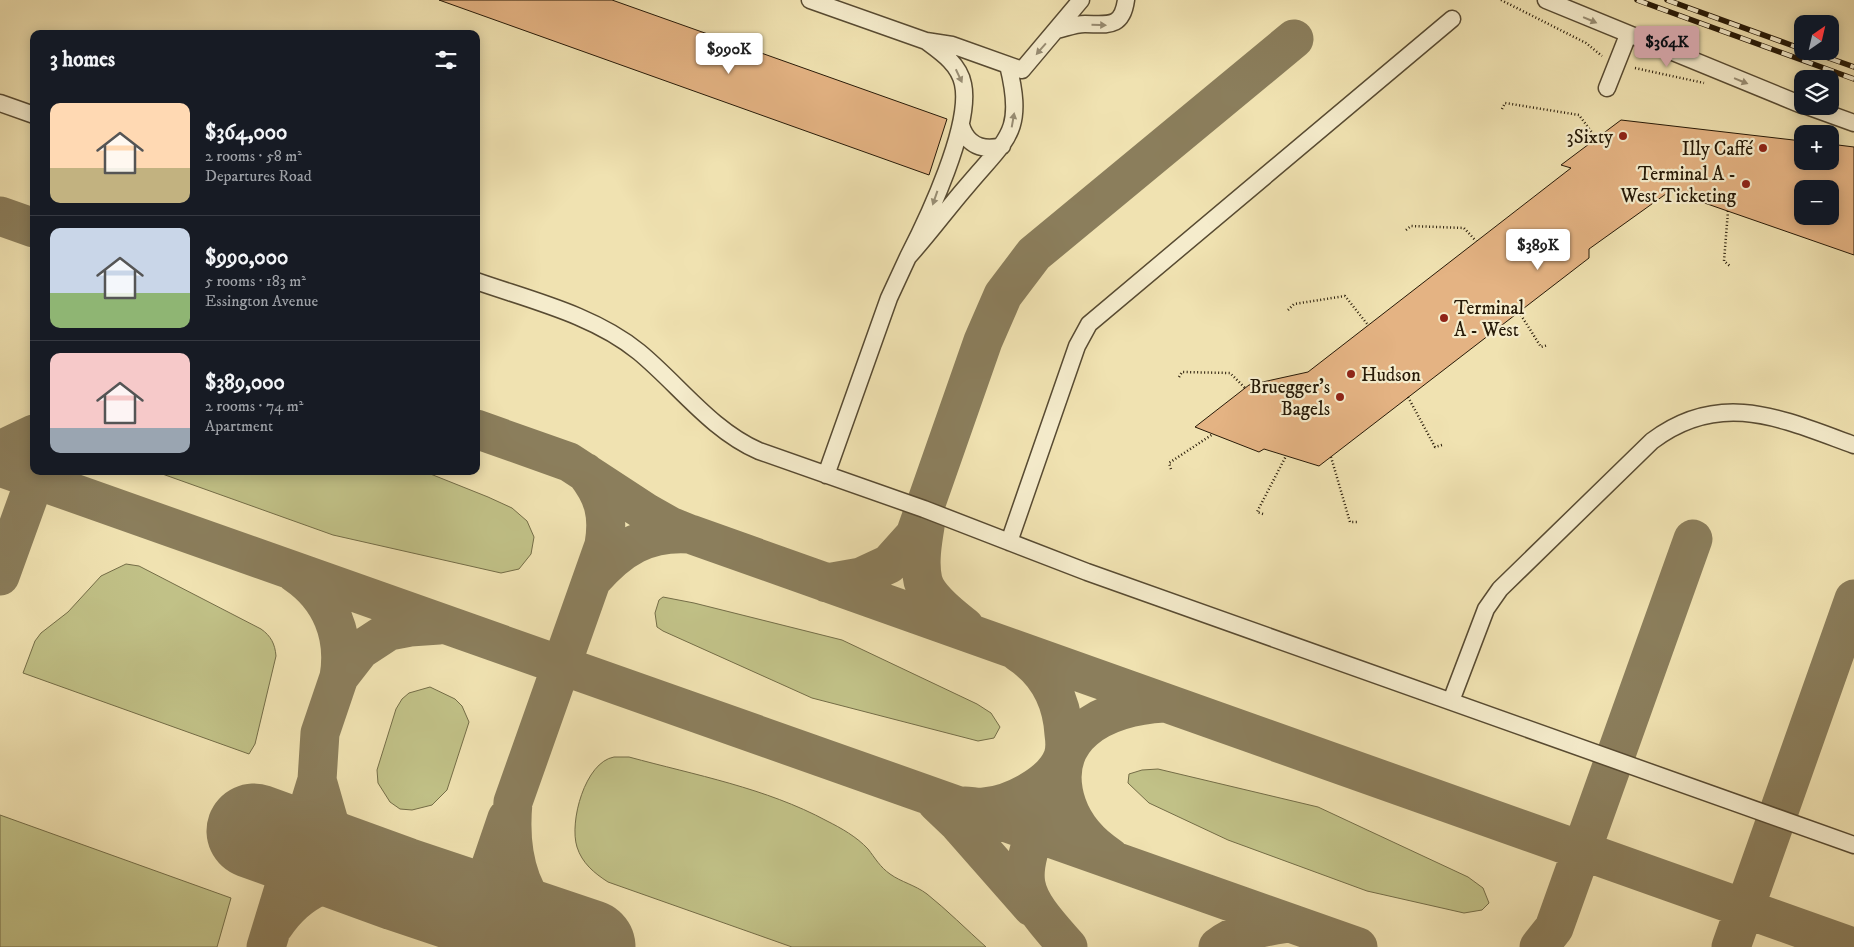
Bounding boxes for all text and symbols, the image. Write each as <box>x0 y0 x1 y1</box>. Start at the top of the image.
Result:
north arrow <box>1794 15 1839 60</box>
map controls <box>1794 15 1839 225</box>
one-way arrow <box>1583 16 1597 24</box>
one-way arrow <box>1091 21 1107 29</box>
pin: $364K <box>1632 26 1702 68</box>
pin: $990K <box>694 32 764 75</box>
text: $364K <box>1645 32 1689 52</box>
text: $990K <box>707 39 751 59</box>
one-way arrow <box>1036 43 1047 55</box>
icon: filters <box>432 46 460 74</box>
text: 3 homes <box>50 47 115 73</box>
one-way arrow <box>956 69 964 83</box>
button: layers <box>1794 70 1839 115</box>
one-way arrow <box>1733 78 1748 85</box>
one-way arrow <box>1009 112 1017 128</box>
text: $364,000 <box>205 120 287 146</box>
icon: home <box>90 123 150 183</box>
button: + <box>1794 125 1839 170</box>
place label: 3Sixty <box>1567 126 1614 149</box>
marker: 3Sixty <box>1617 130 1629 142</box>
place label: Illy Caffé <box>1682 138 1753 161</box>
marker: Illy Caffé <box>1757 142 1769 154</box>
text: 2 rooms · 58 m² <box>205 146 302 166</box>
place label: Terminal A - West Ticketing <box>1619 163 1737 208</box>
text: Departures Road <box>205 166 312 186</box>
marker: Terminal A - West Ticketing <box>1740 178 1752 190</box>
button: − <box>1794 180 1839 225</box>
one-way arrow <box>931 191 939 206</box>
pin: $389K <box>1503 228 1573 271</box>
text: $389K <box>1517 235 1559 255</box>
text: $990,000 <box>205 245 288 271</box>
icon: home <box>90 248 150 308</box>
text: 5 rooms · 183 m² <box>205 271 306 291</box>
text: Essington Avenue <box>205 291 318 311</box>
place label: Terminal A - West <box>1454 297 1525 342</box>
marker: Terminal A - West <box>1438 312 1450 324</box>
place label: Hudson <box>1361 364 1421 387</box>
marker: Hudson <box>1345 368 1357 380</box>
text: $389,000 <box>205 370 285 396</box>
icon: home <box>90 373 150 433</box>
place label: Bruegger's Bagels <box>1250 376 1330 421</box>
marker: Bruegger's Bagels <box>1334 391 1346 403</box>
text: 2 rooms · 74 m² <box>205 396 303 416</box>
text: Apartment <box>205 416 273 436</box>

